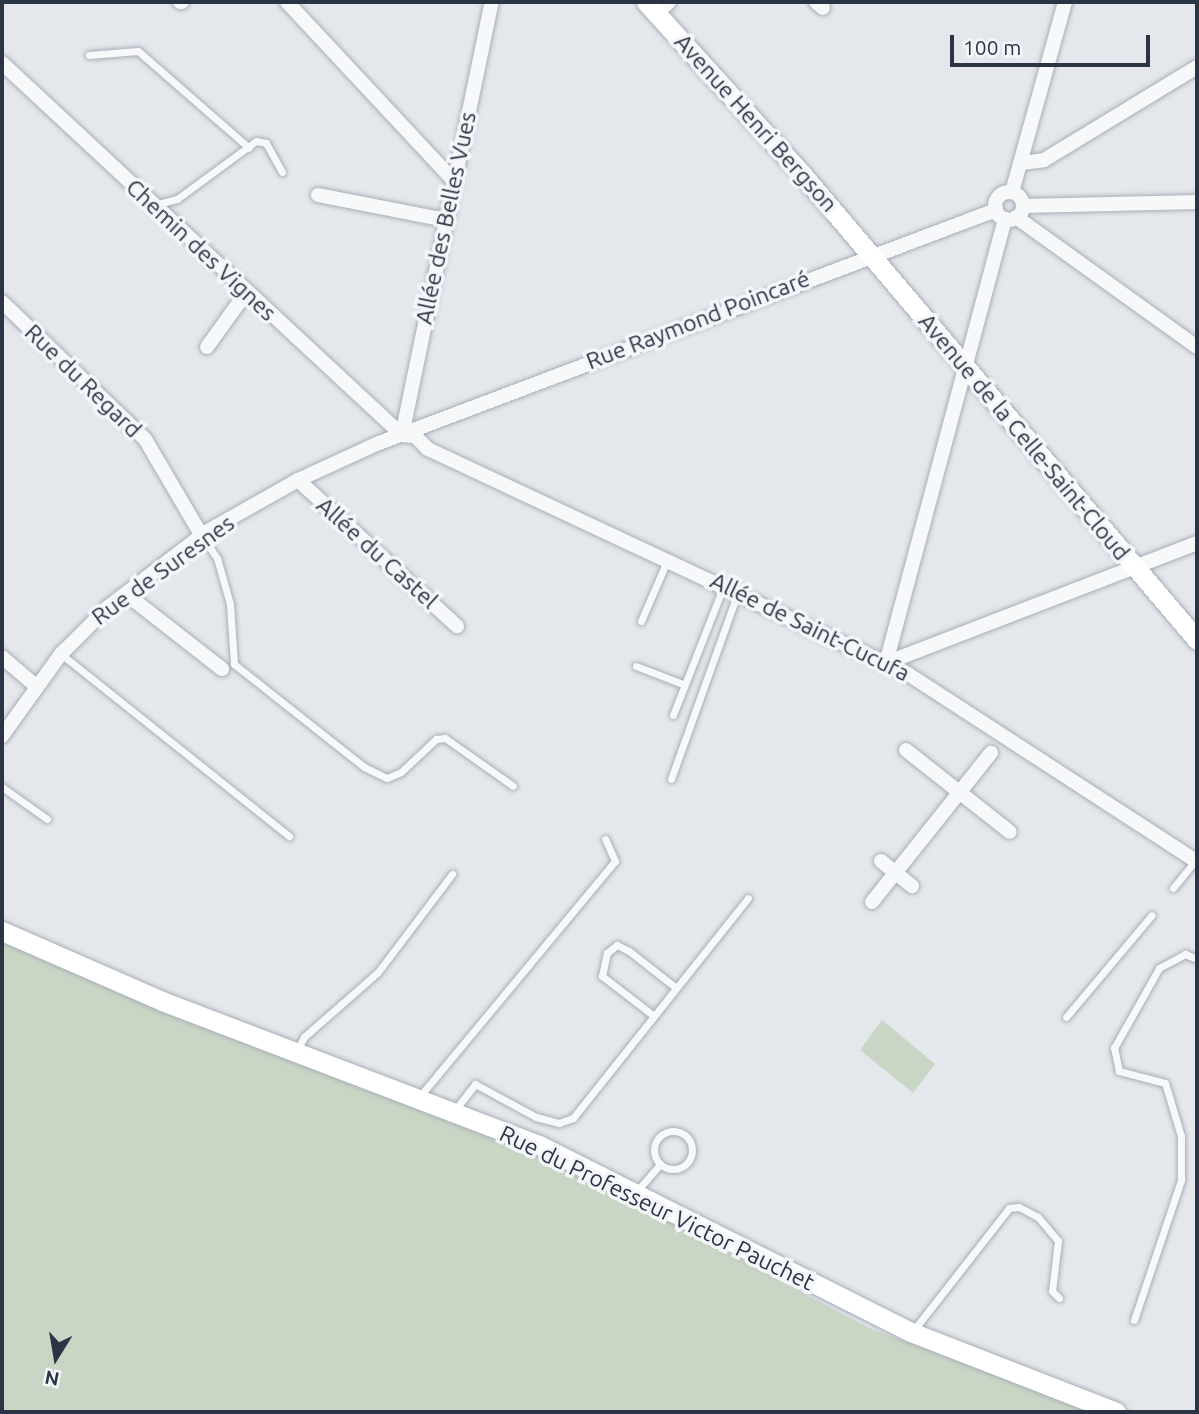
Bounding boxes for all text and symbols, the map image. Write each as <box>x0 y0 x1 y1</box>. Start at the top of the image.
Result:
scale bar <box>954 21 1154 65</box>
street label: Avenue Henri Bergson <box>669 28 843 218</box>
text: 100 m <box>963 35 1021 59</box>
street label: Allée des Belles Vues <box>410 109 482 327</box>
street label: Chemin des Vignes <box>120 173 282 327</box>
street label: Rue Raymond Poincaré <box>582 265 814 375</box>
street label: Avenue de la Celle-Saint-Cloud <box>913 308 1135 566</box>
street label: Rue du Regard <box>19 318 147 444</box>
street label: Allée du Castel <box>311 492 443 614</box>
street label: Rue de Suresnes <box>86 509 240 631</box>
street label: Allée de Saint-Cucufa <box>706 567 914 687</box>
street label: Rue du Professeur Victor Pauchet <box>495 1120 819 1296</box>
north arrow <box>21 1323 91 1393</box>
text: N <box>43 1366 61 1391</box>

